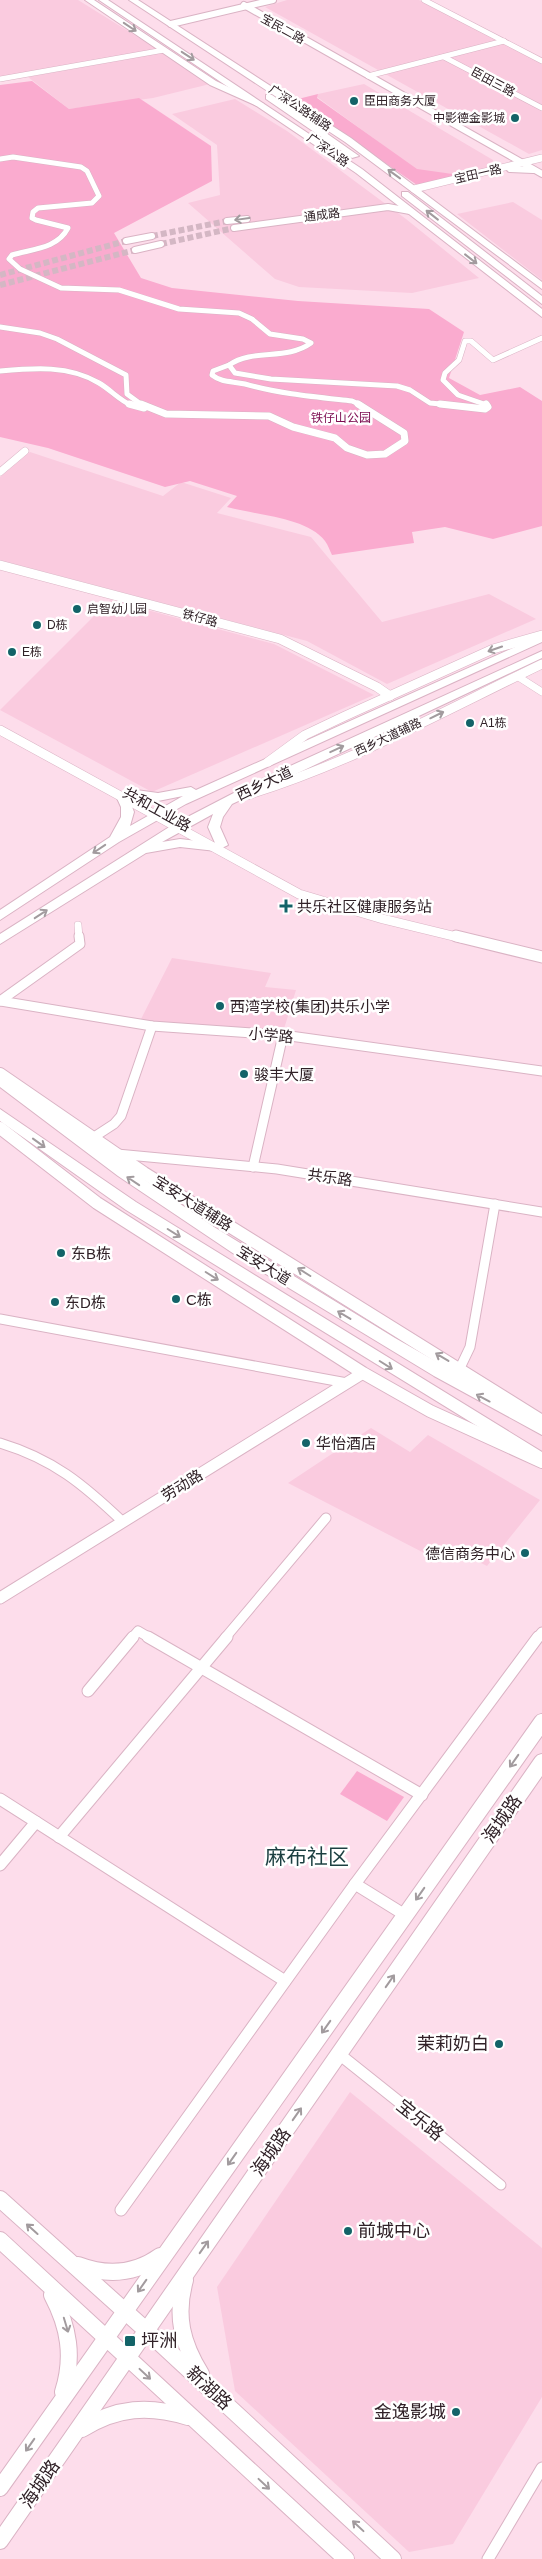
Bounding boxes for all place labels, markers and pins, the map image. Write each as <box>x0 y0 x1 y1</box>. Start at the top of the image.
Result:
place label: 臣田商务大厦 <box>364 94 436 108</box>
marker: 臣田商务大厦 <box>348 95 360 107</box>
place label: 中影德金影城 <box>433 111 505 125</box>
marker: 中影德金影城 <box>509 112 521 124</box>
place label: 启智幼儿园 <box>87 602 147 616</box>
marker: 启智幼儿园 <box>71 603 83 615</box>
place label: D栋 <box>47 618 68 632</box>
marker: D栋 <box>31 619 43 631</box>
place label: E栋 <box>22 645 42 659</box>
marker: E栋 <box>6 646 18 658</box>
place label: A1栋 <box>480 716 507 730</box>
marker: A1栋 <box>464 717 476 729</box>
place label: 共乐社区健康服务站 <box>297 898 432 915</box>
marker: 共乐社区健康服务站 <box>279 899 293 913</box>
place label: 西湾学校(集团)共乐小学 <box>230 998 390 1015</box>
marker: 西湾学校(集团)共乐小学 <box>214 1000 226 1012</box>
place label: 骏丰大厦 <box>254 1066 314 1083</box>
marker: 骏丰大厦 <box>238 1068 250 1080</box>
place label: 东B栋 <box>71 1245 111 1262</box>
marker: 东B栋 <box>55 1247 67 1259</box>
place label: C栋 <box>186 1291 212 1308</box>
marker: C栋 <box>170 1293 182 1305</box>
place label: 东D栋 <box>65 1294 106 1311</box>
marker: 东D栋 <box>49 1296 61 1308</box>
place label: 华怡酒店 <box>316 1435 376 1452</box>
marker: 华怡酒店 <box>300 1437 312 1449</box>
place label: 德信商务中心 <box>425 1545 515 1562</box>
marker: 德信商务中心 <box>519 1547 531 1559</box>
place label: 茉莉奶白 <box>417 2034 489 2054</box>
marker: 茉莉奶白 <box>493 2038 505 2050</box>
place label: 前城中心 <box>358 2221 430 2241</box>
marker: 前城中心 <box>342 2225 354 2237</box>
place label: 坪洲 <box>141 2331 177 2351</box>
marker: 坪洲 <box>123 2334 137 2348</box>
place label: 金逸影城 <box>374 2402 446 2422</box>
marker: 金逸影城 <box>450 2406 462 2418</box>

